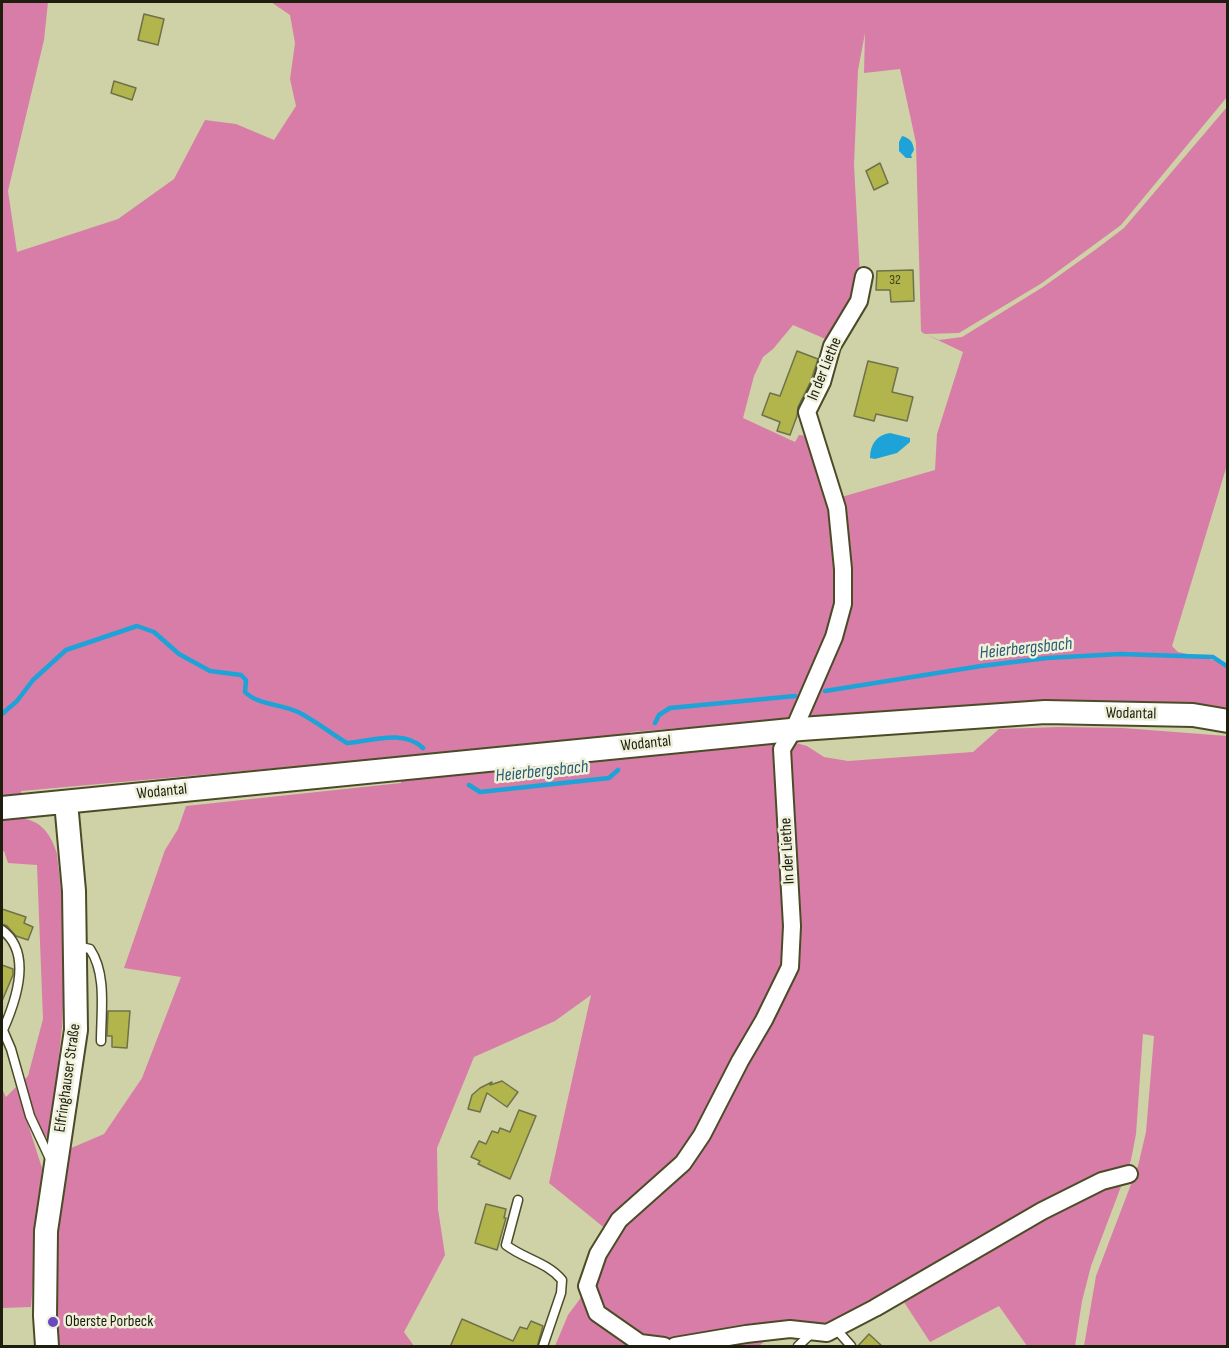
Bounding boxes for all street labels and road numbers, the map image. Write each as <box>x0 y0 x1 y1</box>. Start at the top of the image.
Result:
street label: In der Liethe <box>804 335 846 403</box>
street label: Wodantal <box>1106 704 1156 724</box>
street label: Wodantal <box>620 732 672 756</box>
street label: Wodantal <box>136 780 188 804</box>
street label: In der Liethe <box>777 817 799 885</box>
street label: Elfringhauser Straße <box>51 1023 85 1133</box>

